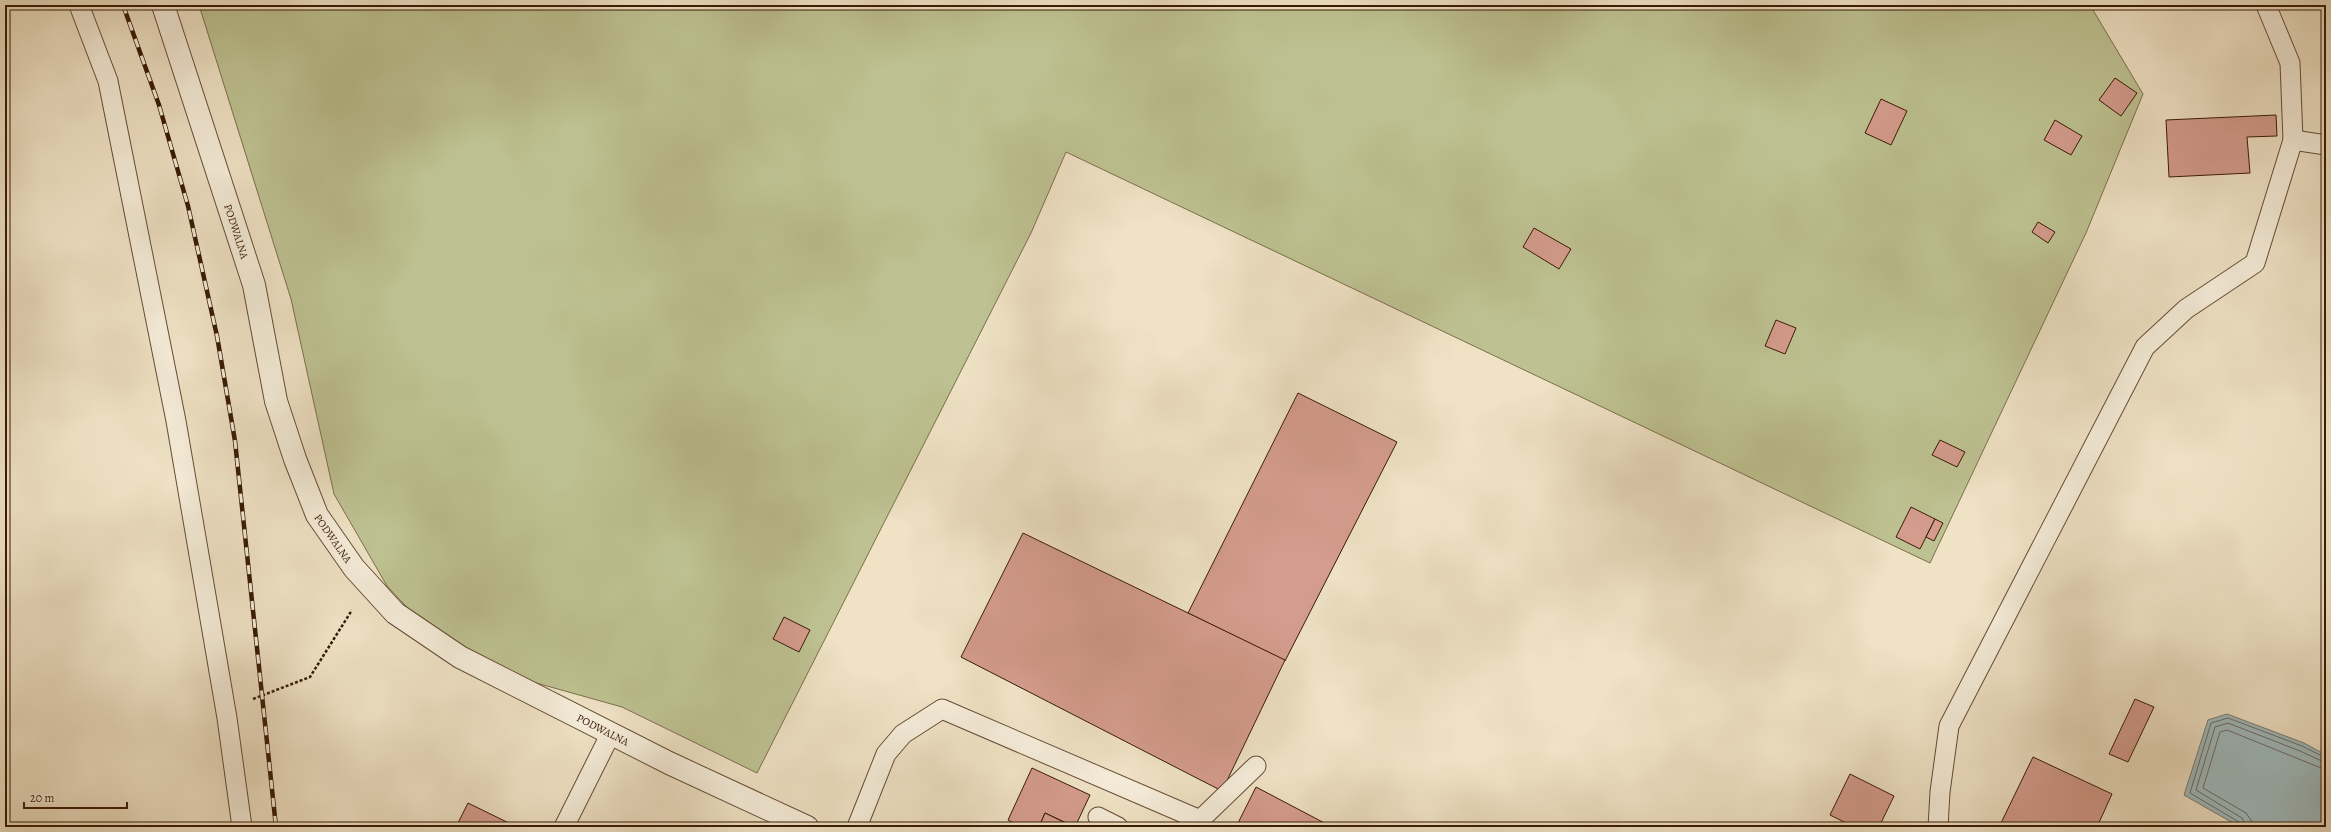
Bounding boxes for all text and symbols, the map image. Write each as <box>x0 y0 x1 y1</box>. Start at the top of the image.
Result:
street label: PODWALNA <box>220 202 252 261</box>
street label: PODWALNA <box>310 511 356 567</box>
street label: PODWALNA <box>574 710 632 750</box>
scale bar <box>24 784 127 810</box>
text: 20 m <box>30 790 54 806</box>

